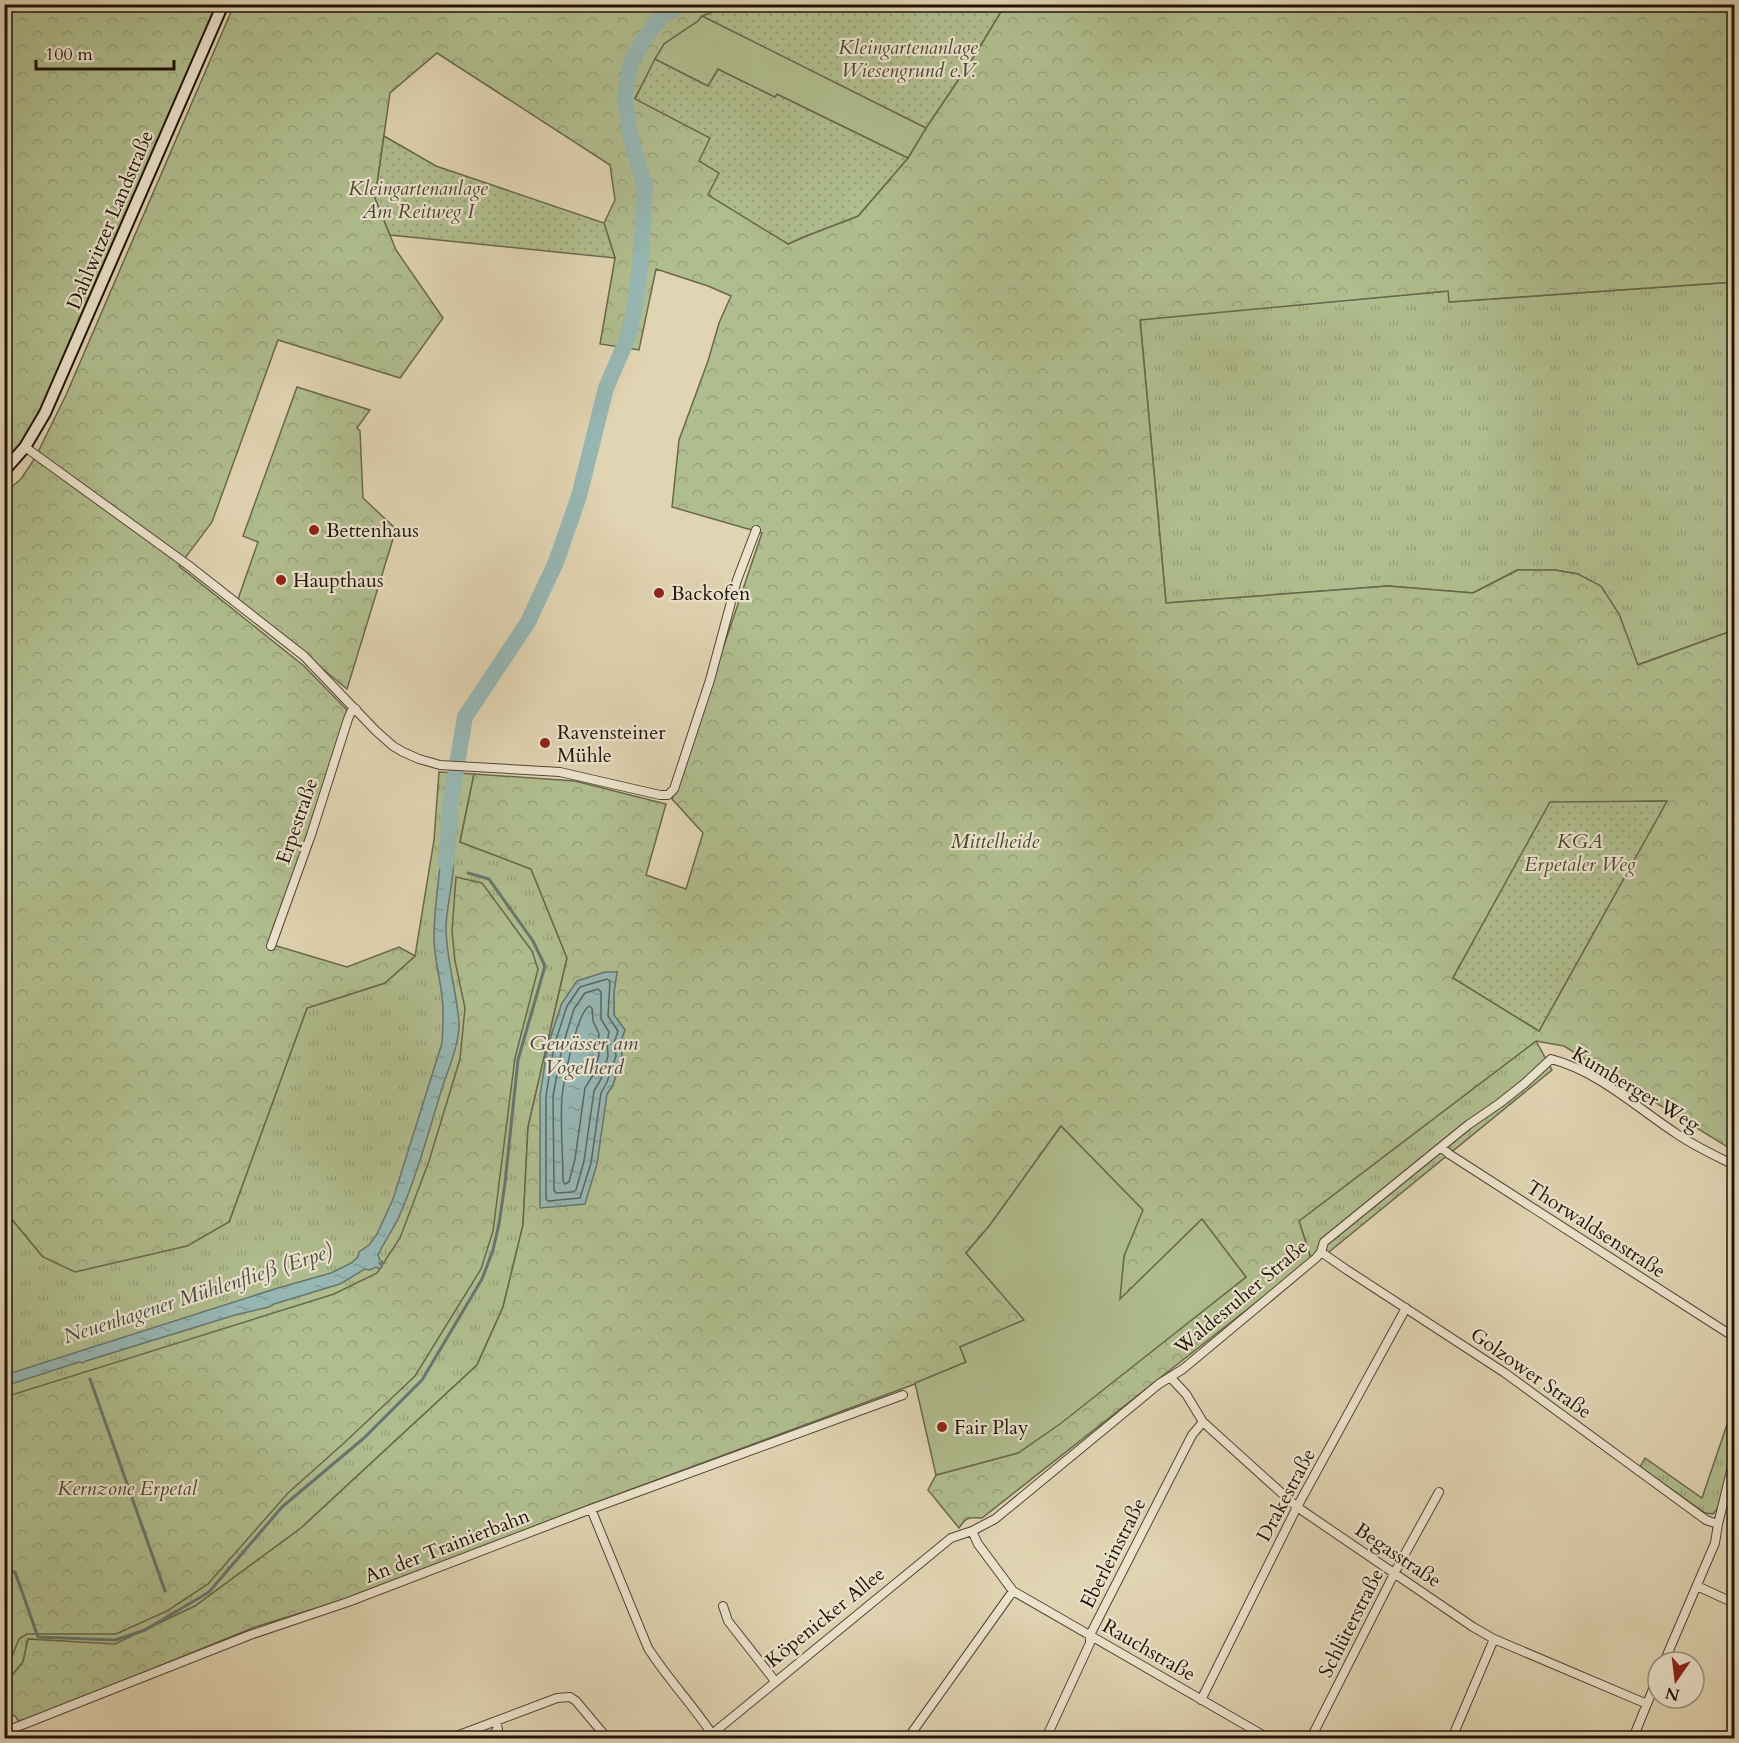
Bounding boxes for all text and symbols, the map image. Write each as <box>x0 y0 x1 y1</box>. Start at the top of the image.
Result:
scale bar <box>36 33 174 71</box>
park label: Kleingartenanlage Wiesengrund e.V. <box>838 34 978 84</box>
text: 100 m <box>45 42 93 67</box>
street label: Dahlwitzer Landstraße <box>60 126 160 314</box>
park label: Kleingartenanlage Am Reitweg I <box>348 175 488 225</box>
place label: Bettenhaus <box>326 517 419 544</box>
marker: Bettenhaus <box>307 523 321 537</box>
place label: Haupthaus <box>293 567 384 594</box>
marker: Haupthaus <box>274 573 288 587</box>
place label: Backofen <box>671 580 751 607</box>
marker: Backofen <box>652 586 666 600</box>
place label: Ravensteiner Mühle <box>557 719 666 769</box>
marker: Ravensteiner Mühle <box>538 736 552 750</box>
street label: Erpestraße <box>270 774 324 868</box>
park label: Mittelheide <box>951 828 1039 855</box>
park label: KGA Erpetaler Weg <box>1524 828 1636 878</box>
water label: Gewässer am Vogelherd <box>530 1029 639 1082</box>
street label: Kumberger Weg <box>1567 1040 1706 1138</box>
street label: Thorwaldsenstraße <box>1521 1174 1671 1284</box>
street label: Waldesruher Straße <box>1168 1233 1313 1362</box>
water label: Neuenhagener Mühlenfließ (Erpe) <box>60 1237 336 1351</box>
street label: Golzower Straße <box>1465 1321 1597 1425</box>
place label: Fair Play <box>954 1414 1029 1441</box>
marker: Fair Play <box>935 1420 949 1434</box>
street label: Drakestraße <box>1250 1444 1322 1546</box>
park label: Kernzone Erpetal <box>57 1475 197 1502</box>
street label: Eberleinstraße <box>1074 1493 1152 1613</box>
street label: An der Trainierbahn <box>361 1502 534 1590</box>
street label: Begasstraße <box>1349 1516 1447 1594</box>
street label: Köpenicker Allee <box>760 1560 890 1674</box>
street label: Schlüterstraße <box>1312 1564 1390 1682</box>
street label: Rauchstraße <box>1097 1612 1201 1688</box>
north arrow <box>1646 1650 1706 1710</box>
text: N <box>1663 1681 1682 1706</box>

